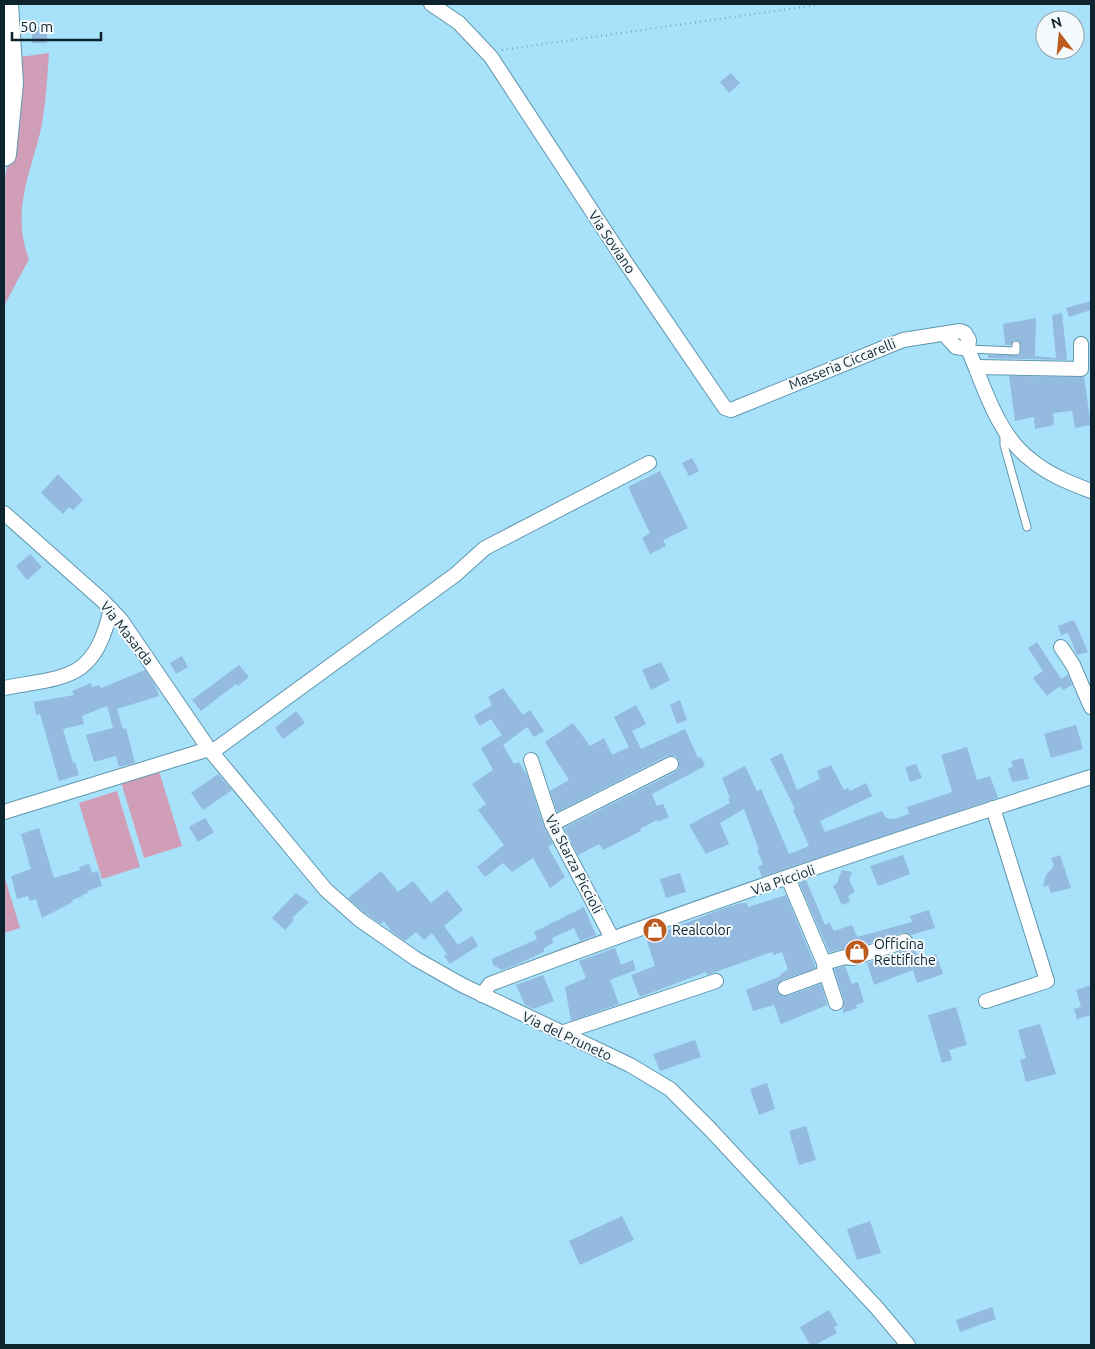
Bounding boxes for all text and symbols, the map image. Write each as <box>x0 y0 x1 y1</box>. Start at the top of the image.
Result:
scale bar <box>12 10 101 42</box>
north arrow <box>1035 10 1085 60</box>
text: N <box>1049 13 1064 32</box>
text: 50 m <box>20 18 53 35</box>
street label: Via Soviano <box>585 208 639 276</box>
street label: Masseria Ciccarelli <box>786 335 898 393</box>
street label: Via Masarda <box>97 598 157 668</box>
street label: Via Starza Piccioli <box>542 812 606 916</box>
street label: Via Piccioli <box>749 862 817 898</box>
shop icon: Realcolor <box>642 917 668 943</box>
place label: Realcolor <box>672 922 732 938</box>
place label: Officina Rettifiche <box>874 936 936 968</box>
shop icon: Officina Rettifiche <box>844 939 870 965</box>
street label: Via del Pruneto <box>520 1008 614 1064</box>

